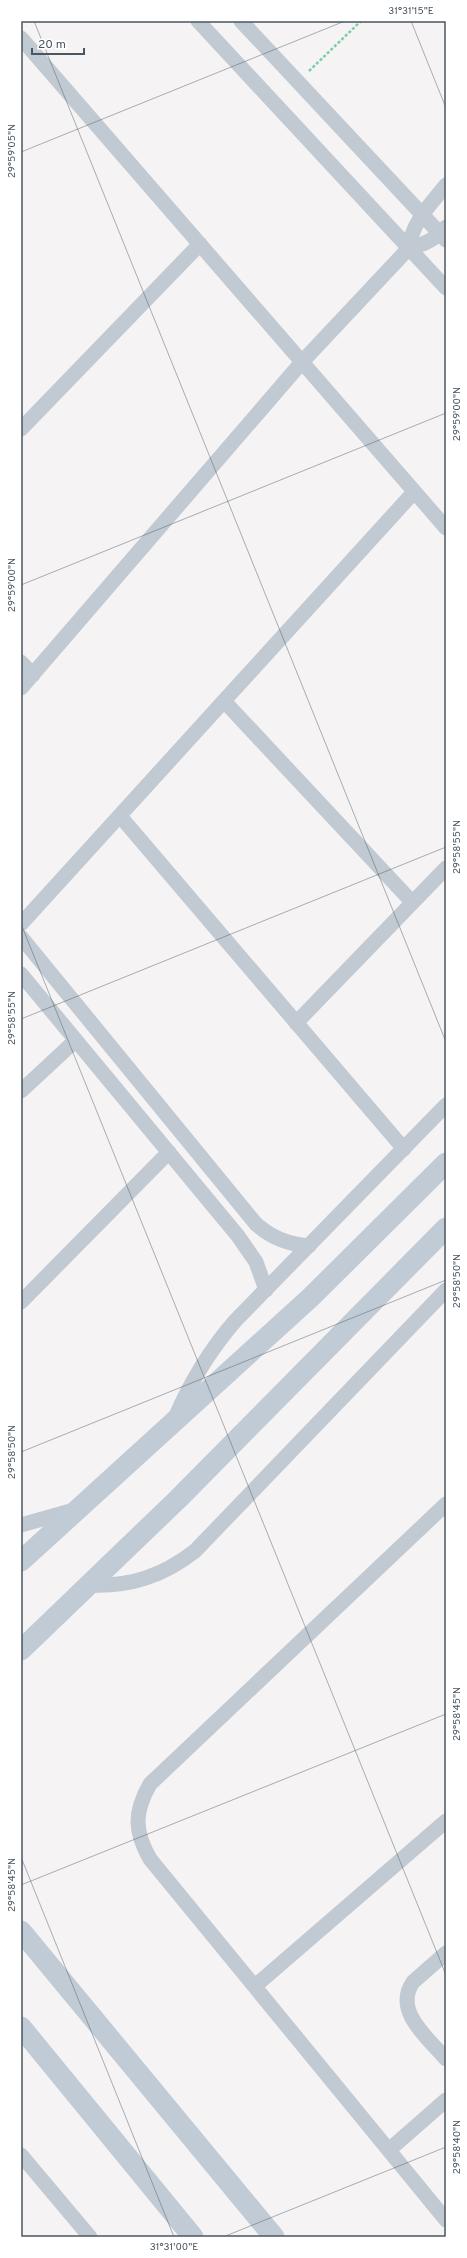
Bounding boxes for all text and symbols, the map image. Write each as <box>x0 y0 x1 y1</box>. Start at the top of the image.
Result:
text: 31°31'15"E <box>388 5 434 18</box>
scale bar <box>32 30 84 56</box>
text: 20 m <box>38 37 66 53</box>
text: 29°59'05"N <box>6 124 19 178</box>
text: 29°59'00"N <box>451 387 464 441</box>
text: 29°59'00"N <box>6 558 19 612</box>
text: 29°58'55"N <box>451 820 464 874</box>
text: 29°58'55"N <box>6 991 19 1045</box>
text: 29°58'50"N <box>451 1254 464 1308</box>
text: 29°58'50"N <box>6 1425 19 1479</box>
text: 29°58'45"N <box>451 1687 464 1741</box>
text: 29°58'45"N <box>6 1858 19 1912</box>
text: 29°58'40"N <box>451 2120 464 2174</box>
text: 31°31'00"E <box>150 2241 198 2254</box>

